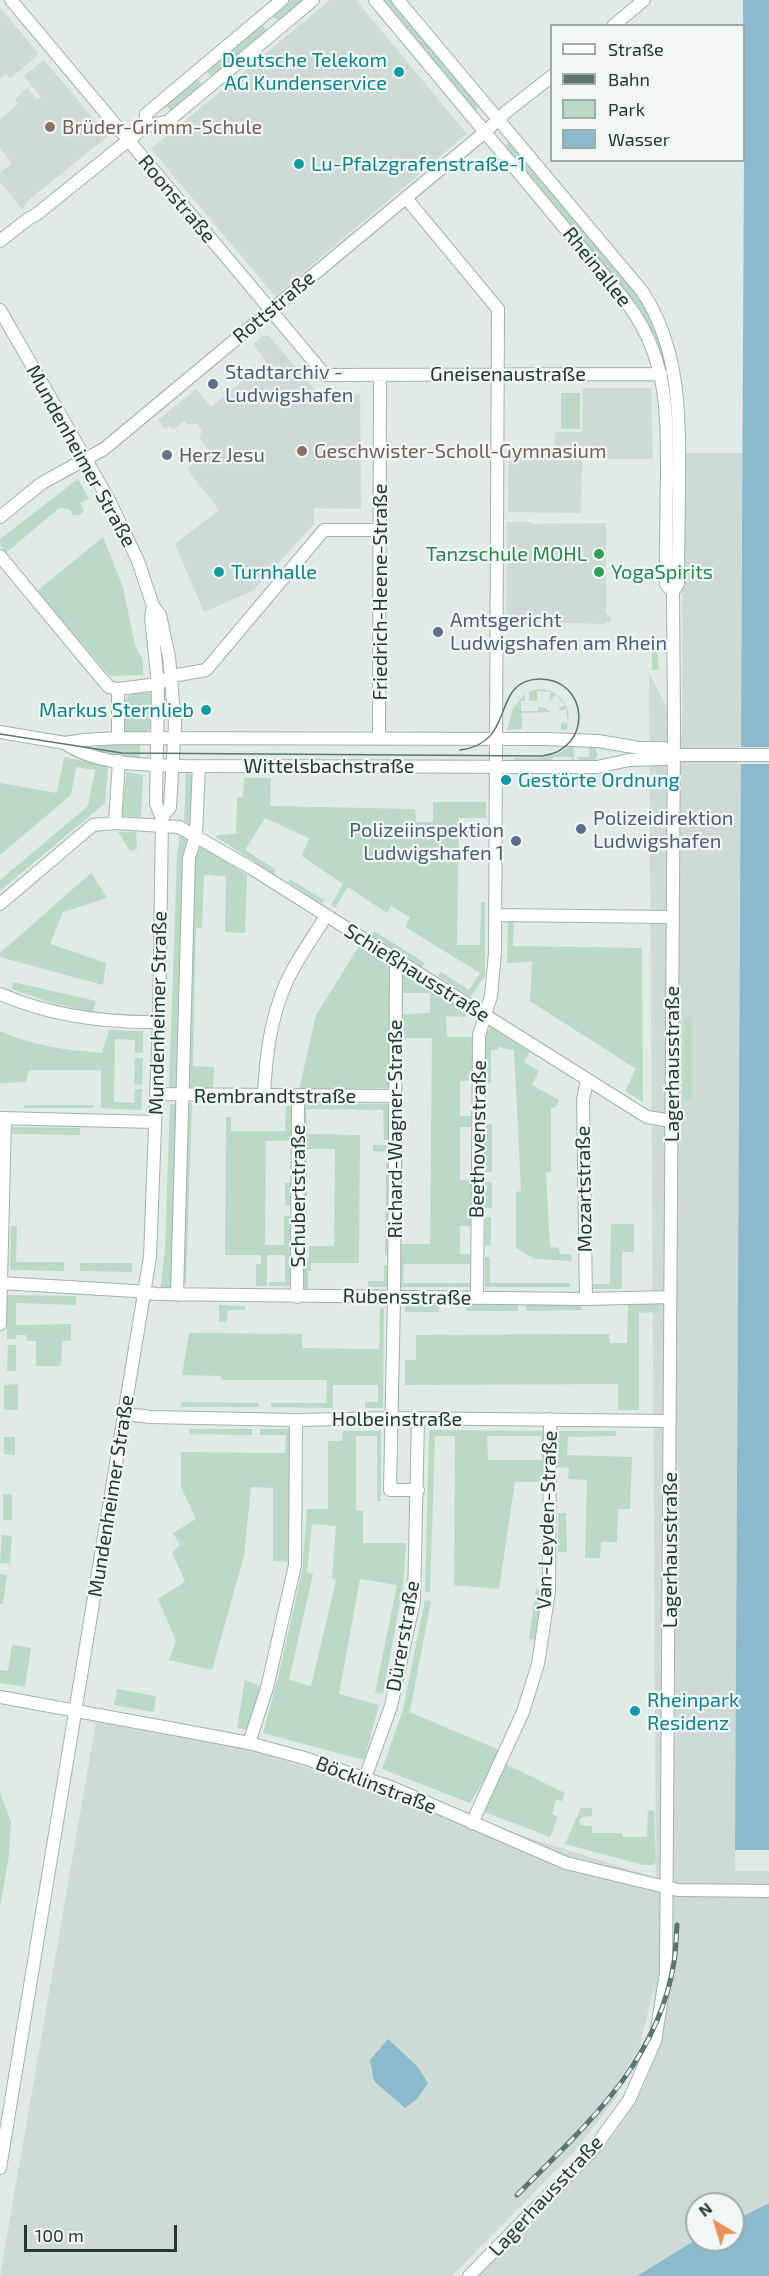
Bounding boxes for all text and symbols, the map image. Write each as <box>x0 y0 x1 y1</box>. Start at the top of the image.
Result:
legend <box>550 24 745 162</box>
text: Straße <box>608 38 664 60</box>
place label: Deutsche Telekom AG Kundenservice <box>222 48 387 95</box>
marker: Deutsche Telekom AG Kundenservice <box>392 65 406 79</box>
text: Bahn <box>608 68 650 90</box>
text: Park <box>608 98 645 120</box>
place label: Brüder-Grimm-Schule <box>62 115 262 139</box>
marker: Brüder-Grimm-Schule <box>43 120 57 134</box>
text: Wasser <box>608 128 670 150</box>
street label: Roonstraße <box>133 150 221 248</box>
place label: Lu-Pfalzgrafenstraße-1 <box>311 152 525 176</box>
marker: Lu-Pfalzgrafenstraße-1 <box>292 157 306 171</box>
street label: Rheinallee <box>558 222 636 312</box>
street label: Rottstraße <box>228 266 320 348</box>
place label: Stadtarchiv - Ludwigshafen <box>225 360 353 407</box>
street label: Mundenheimer Straße <box>21 361 141 551</box>
street label: Gneisenaustraße <box>430 362 586 386</box>
marker: Stadtarchiv - Ludwigshafen <box>206 377 220 391</box>
place label: Geschwister-Scholl-Gymnasium <box>314 439 606 463</box>
place label: Herz Jesu <box>179 443 265 467</box>
marker: Geschwister-Scholl-Gymnasium <box>295 444 309 458</box>
marker: Herz Jesu <box>160 448 174 462</box>
street label: Friedrich-Heene-Straße <box>368 484 392 700</box>
place label: Tanzschule MOHL <box>426 542 587 566</box>
marker: Tanzschule MOHL <box>592 547 606 561</box>
place label: Turnhalle <box>231 560 317 584</box>
place label: YogaSpirits <box>611 560 713 584</box>
marker: Turnhalle <box>212 565 226 579</box>
marker: YogaSpirits <box>592 565 606 579</box>
place label: Amtsgericht Ludwigshafen am Rhein <box>450 608 667 655</box>
marker: Amtsgericht Ludwigshafen am Rhein <box>431 625 445 639</box>
place label: Markus Sternlieb <box>39 698 194 722</box>
marker: Markus Sternlieb <box>199 703 213 717</box>
street label: Wittelsbachstraße <box>244 754 414 778</box>
place label: Gestörte Ordnung <box>518 768 680 792</box>
marker: Gestörte Ordnung <box>499 773 513 787</box>
place label: Polizeidirektion Ludwigshafen <box>593 806 733 853</box>
place label: Polizeiinspektion Ludwigshafen 1 <box>349 818 504 865</box>
marker: Polizeidirektion Ludwigshafen <box>574 822 588 836</box>
marker: Polizeiinspektion Ludwigshafen 1 <box>509 834 523 848</box>
street label: Mundenheimer Straße <box>144 911 172 1115</box>
street label: Schießhausstraße <box>340 919 494 1027</box>
street label: Lagerhausstraße <box>660 986 684 1142</box>
street label: Richard-Wagner-Straße <box>383 1020 407 1238</box>
street label: Beethovenstraße <box>465 1060 491 1218</box>
street label: Rembrandtstraße <box>194 1084 356 1108</box>
street label: Schubertstraße <box>286 1125 310 1267</box>
street label: Mozartstraße <box>571 1125 597 1253</box>
street label: Rubensstraße <box>342 1284 472 1310</box>
street label: Mundenheimer Straße <box>83 1393 139 1599</box>
street label: Holbeinstraße <box>332 1407 462 1431</box>
street label: Van-Leyden-Straße <box>532 1430 562 1610</box>
street label: Lagerhausstraße <box>658 1472 682 1628</box>
street label: Dürerstraße <box>381 1579 425 1693</box>
place label: Rheinpark Residenz <box>647 1688 739 1735</box>
marker: Rheinpark Residenz <box>628 1704 642 1718</box>
street label: Böcklinstraße <box>312 1751 440 1819</box>
street label: Lagerhausstraße <box>484 2131 608 2261</box>
north arrow <box>685 2192 745 2252</box>
text: N <box>694 2198 715 2220</box>
scale bar <box>27 2213 180 2251</box>
text: 100 m <box>35 2224 84 2246</box>

